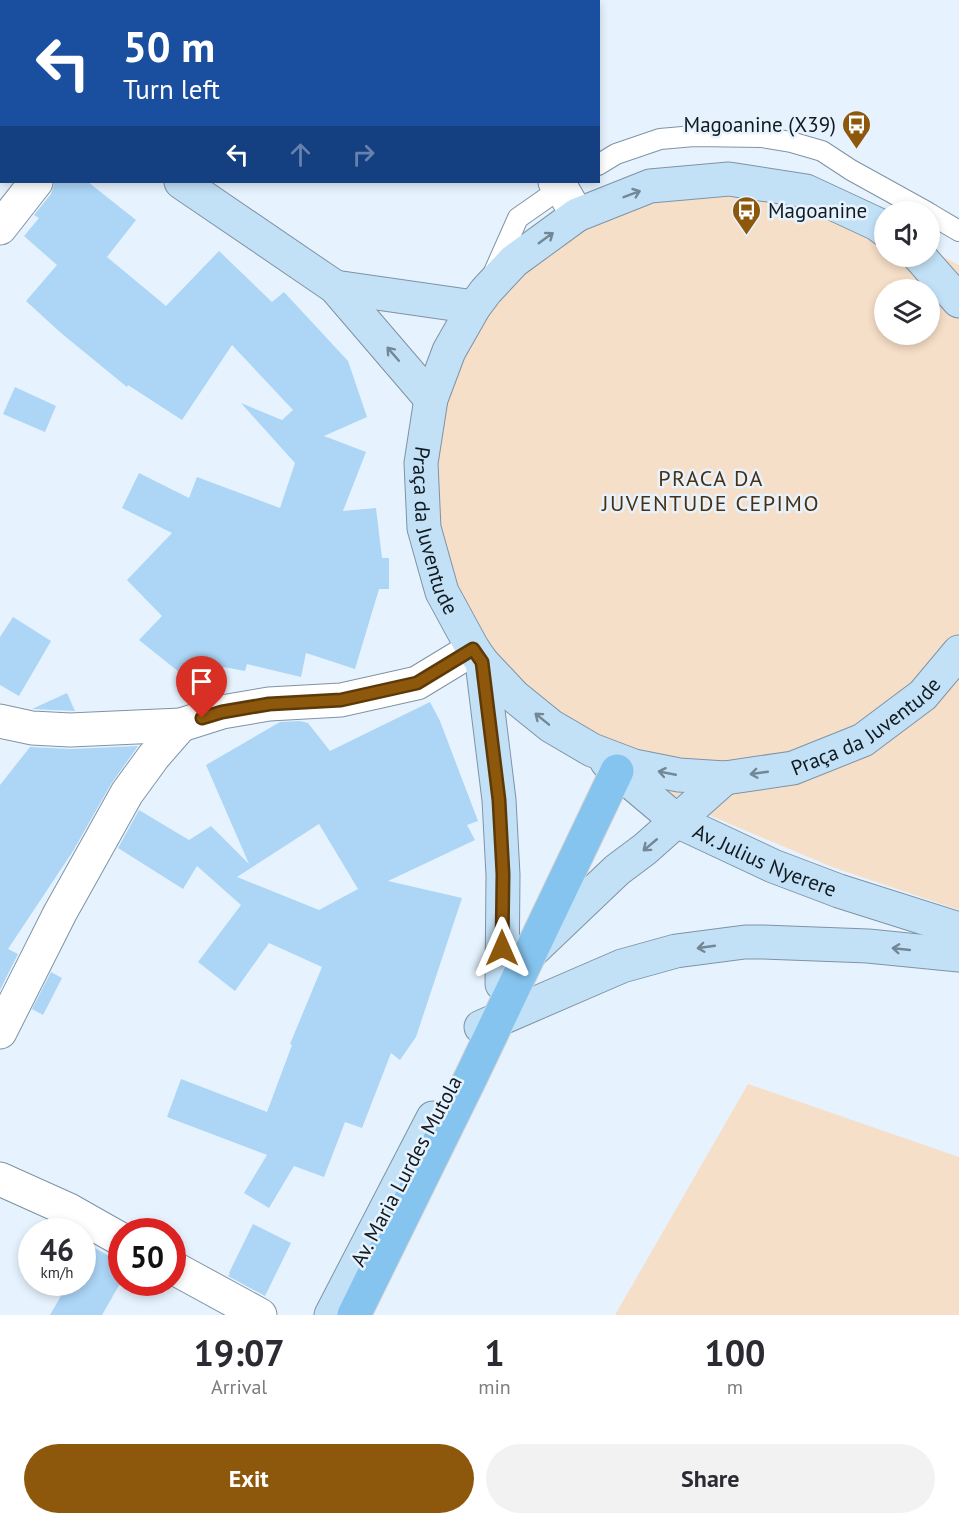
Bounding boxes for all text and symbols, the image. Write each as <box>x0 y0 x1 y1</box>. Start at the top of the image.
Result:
text: 50 m <box>123 19 215 74</box>
icon: left <box>24 24 102 102</box>
text: Turn left <box>123 72 220 106</box>
bus stop icon: Magoanine (X39) <box>841 108 873 150</box>
place label: Magoanine (X39) <box>684 111 836 138</box>
icon: left <box>221 138 254 171</box>
icon: ahead <box>284 138 317 171</box>
icon: right <box>347 138 380 171</box>
one-way arrow <box>622 188 641 199</box>
bus stop icon: Magoanine <box>731 194 763 236</box>
place label: Magoanine <box>768 197 867 224</box>
map controls <box>874 201 940 345</box>
button: sound <box>874 201 940 267</box>
one-way arrow <box>537 232 553 244</box>
button: layers <box>874 279 940 345</box>
one-way arrow <box>386 347 400 362</box>
street label: Praça da Juventude <box>407 445 465 619</box>
district label: PRACA DA JUVENTUDE CEPIMO <box>601 464 820 517</box>
pin <box>176 656 227 718</box>
icon: arrive <box>185 665 218 698</box>
street label: Praça da Juventude <box>787 671 946 781</box>
one-way arrow <box>534 713 550 726</box>
one-way arrow <box>657 767 677 778</box>
one-way arrow <box>750 768 769 779</box>
street label: Av. Julius Nyerere <box>689 817 841 902</box>
one-way arrow <box>643 838 658 852</box>
position arrow <box>470 916 534 980</box>
one-way arrow <box>697 941 717 952</box>
one-way arrow <box>891 943 911 954</box>
street label: Av. Maria Lurdes Mutola <box>344 1071 468 1271</box>
speed limit sign: 50 <box>108 1218 186 1296</box>
text: 46 <box>40 1230 74 1269</box>
text: km/h <box>41 1263 73 1282</box>
text: 19:07 <box>193 1329 285 1376</box>
text: 1 <box>484 1329 505 1376</box>
text: 100 <box>704 1329 766 1376</box>
text: Arrival <box>211 1374 267 1400</box>
text: min <box>478 1374 511 1400</box>
text: m <box>727 1374 743 1400</box>
button: Exit <box>24 1444 474 1513</box>
button: Share <box>486 1444 935 1513</box>

